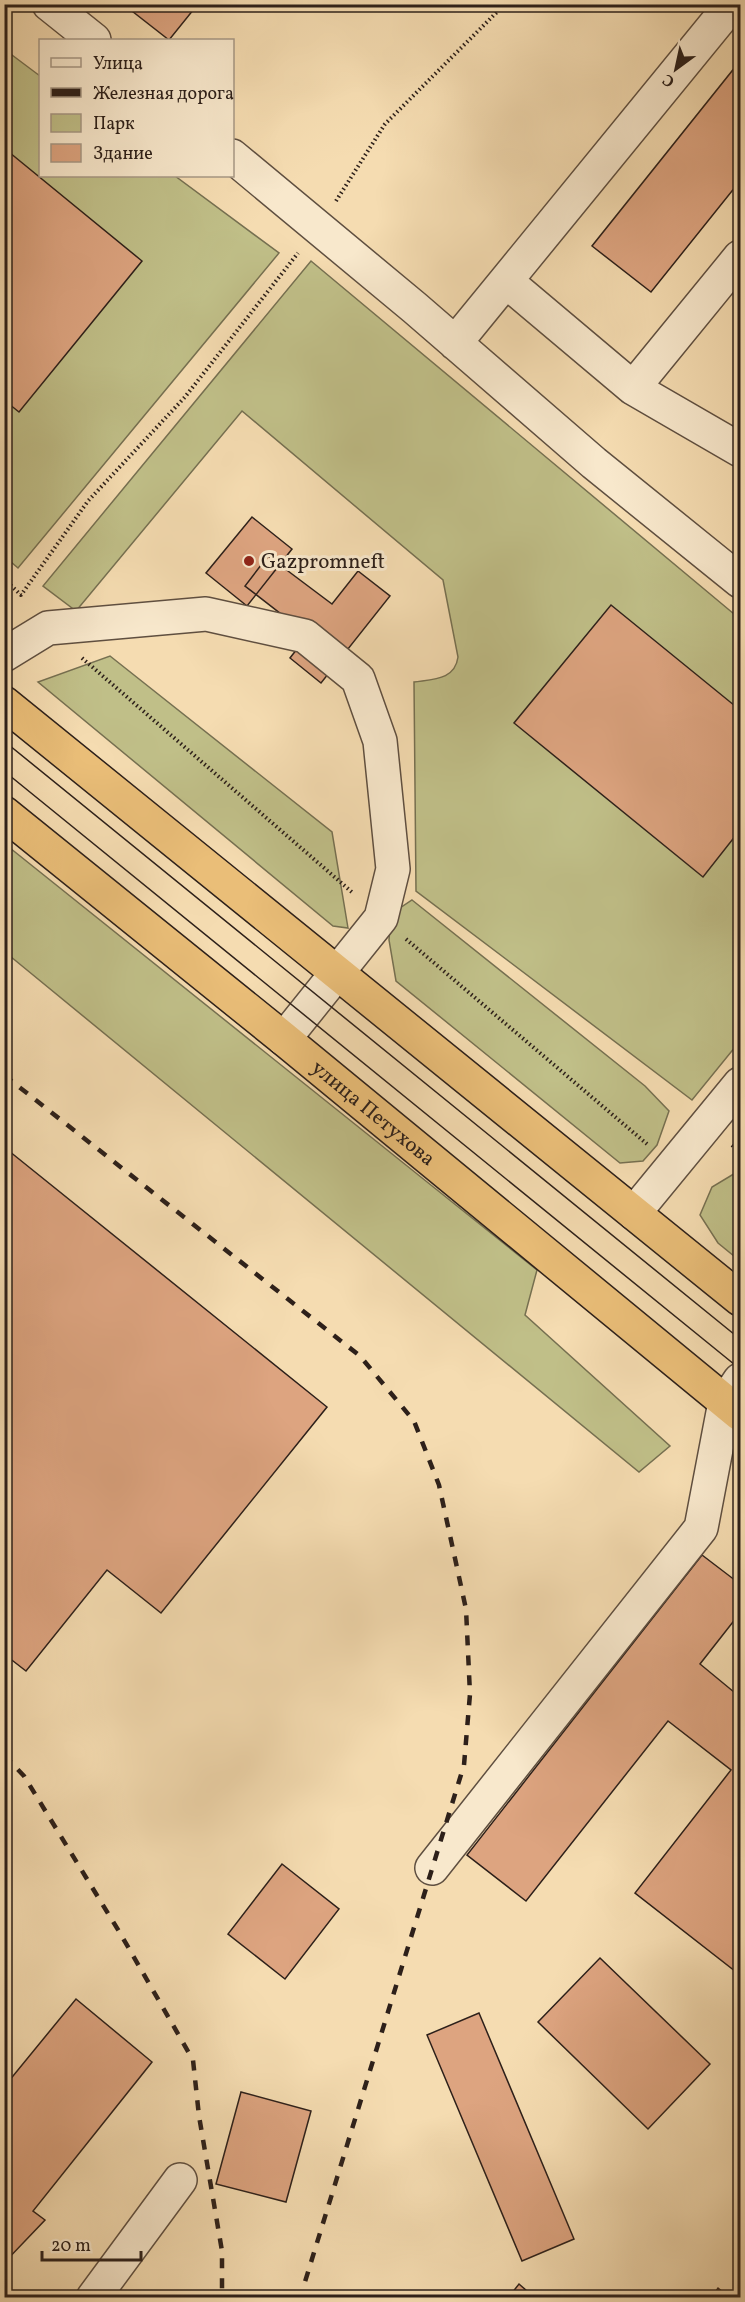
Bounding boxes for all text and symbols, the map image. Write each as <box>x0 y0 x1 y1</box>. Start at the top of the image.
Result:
legend <box>39 39 234 177</box>
north arrow <box>646 39 706 99</box>
text: Улица <box>93 52 143 77</box>
text: С <box>659 68 679 92</box>
text: Железная дорога <box>93 82 234 107</box>
text: Парк <box>93 112 135 137</box>
text: Здание <box>93 142 153 167</box>
place label: Gazpromneft <box>261 548 385 577</box>
marker: Gazpromneft <box>242 554 256 568</box>
street label: улица Петухова <box>305 1054 441 1174</box>
scale bar <box>42 2224 141 2262</box>
text: 20 m <box>51 2234 91 2259</box>

